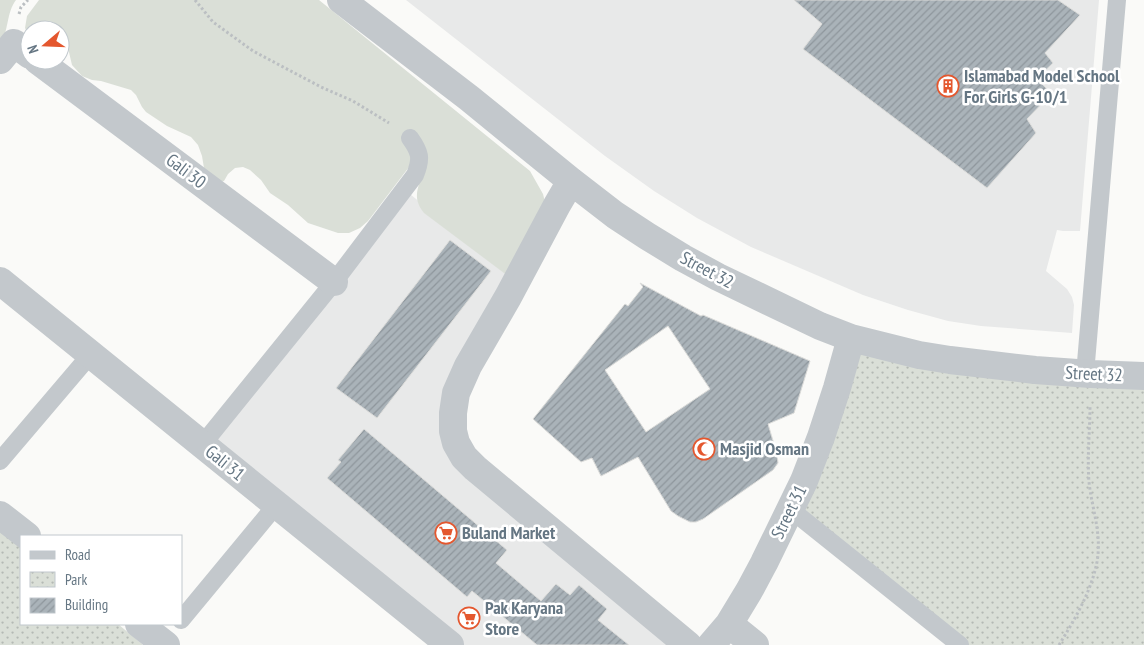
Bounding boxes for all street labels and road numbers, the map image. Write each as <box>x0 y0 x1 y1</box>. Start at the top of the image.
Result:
street label: Gali 30 <box>162 148 211 193</box>
street label: Street 32 <box>677 246 738 293</box>
street label: Street 32 <box>1065 361 1123 386</box>
street label: Gali 31 <box>201 440 250 485</box>
street label: Street 31 <box>766 481 811 543</box>

